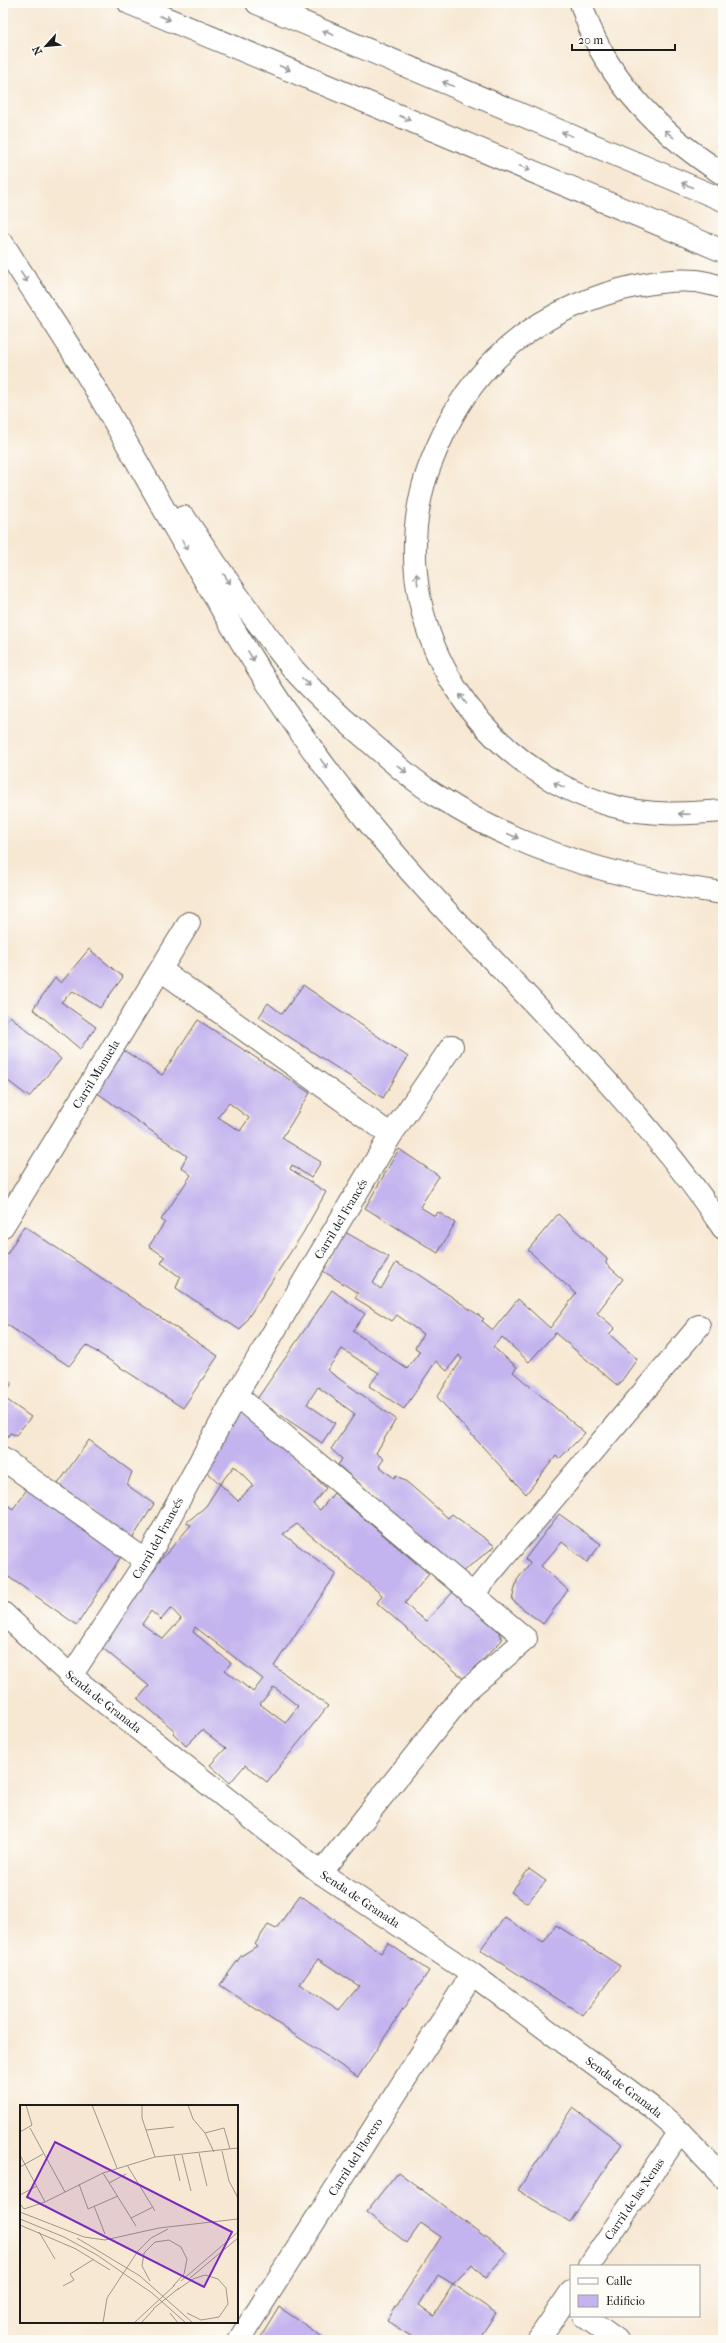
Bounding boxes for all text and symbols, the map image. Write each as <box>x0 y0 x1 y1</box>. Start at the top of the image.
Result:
one-way arrow <box>159 15 171 22</box>
north arrow <box>26 26 66 66</box>
scale bar <box>572 26 675 52</box>
one-way arrow <box>322 29 334 36</box>
text: 20 m <box>578 33 603 47</box>
text: N <box>30 43 45 57</box>
one-way arrow <box>279 65 291 72</box>
one-way arrow <box>442 79 454 87</box>
one-way arrow <box>399 115 411 123</box>
one-way arrow <box>562 130 574 137</box>
one-way arrow <box>664 130 675 138</box>
one-way arrow <box>519 165 531 173</box>
one-way arrow <box>682 180 694 188</box>
one-way arrow <box>20 271 28 282</box>
one-way arrow <box>181 539 189 551</box>
one-way arrow <box>413 573 421 586</box>
one-way arrow <box>223 574 231 585</box>
one-way arrow <box>248 650 256 662</box>
one-way arrow <box>301 677 311 687</box>
one-way arrow <box>459 694 467 705</box>
one-way arrow <box>320 759 328 770</box>
one-way arrow <box>397 765 408 774</box>
one-way arrow <box>553 781 565 788</box>
one-way arrow <box>678 810 691 817</box>
one-way arrow <box>507 833 519 840</box>
street label: Carril Manuela <box>70 1037 123 1111</box>
street label: Carril del Francés <box>312 1176 371 1262</box>
street label: Carril del Francés <box>129 1494 186 1582</box>
street label: Senda de Granada <box>63 1667 144 1736</box>
street label: Senda de Granada <box>318 1868 403 1931</box>
street label: Senda de Granada <box>583 2054 665 2121</box>
inset map <box>20 2105 238 2323</box>
street label: Carril del Florero <box>326 2115 385 2198</box>
street label: Carril de las Nenas <box>602 2155 668 2243</box>
legend <box>570 2265 700 2317</box>
text: Calle <box>606 2274 632 2288</box>
text: Edificio <box>606 2294 645 2308</box>

